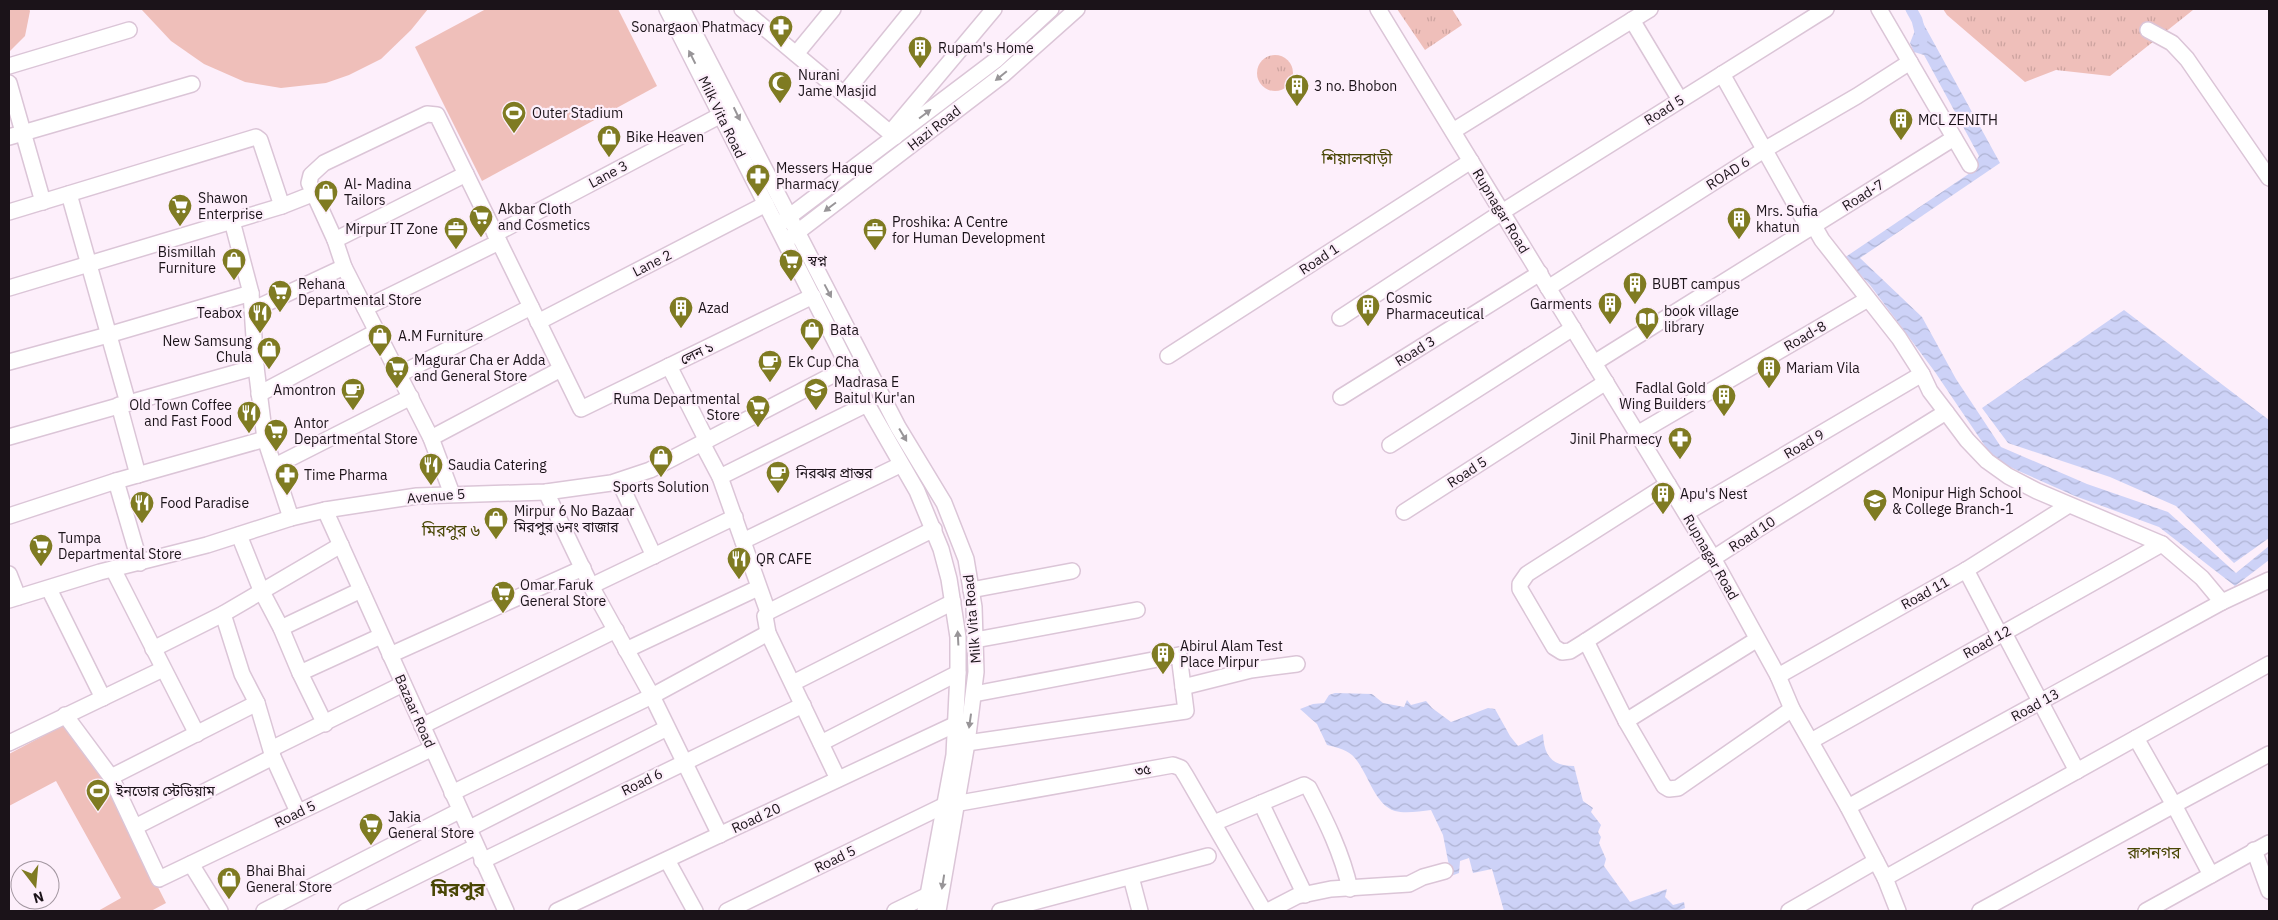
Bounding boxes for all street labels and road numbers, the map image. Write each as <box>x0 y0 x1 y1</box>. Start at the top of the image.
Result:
street label: Milk Vita Road <box>694 73 750 161</box>
street label: Road 5 <box>1641 91 1687 129</box>
street label: Hazi Road <box>904 102 964 154</box>
street label: ROAD 6 <box>1703 152 1753 194</box>
street label: Lane 3 <box>585 156 631 192</box>
street label: Rupnagar Road <box>1469 165 1533 257</box>
street label: Road-7 <box>1839 175 1887 215</box>
street label: Road 1 <box>1296 239 1342 279</box>
street label: Lane 2 <box>629 245 675 281</box>
street label: Road-8 <box>1781 317 1829 355</box>
street label: Road 3 <box>1392 332 1438 370</box>
street label: লেন ১ <box>677 337 717 369</box>
street label: Road 9 <box>1780 425 1828 463</box>
street label: Road 5 <box>1444 452 1490 492</box>
street label: Avenue 5 <box>406 484 466 508</box>
street label: Rupnagar Road <box>1679 511 1743 603</box>
street label: Road 10 <box>1725 512 1779 556</box>
street label: Road 11 <box>1898 572 1952 614</box>
street label: Milk Vita Road <box>959 574 985 664</box>
street label: Road 12 <box>1960 621 2014 663</box>
street label: Bazaar Road <box>391 671 439 751</box>
street label: Road 13 <box>2008 684 2062 726</box>
street label: ৩৫ <box>1133 760 1153 780</box>
street label: Road 6 <box>618 764 666 800</box>
street label: Road 5 <box>271 796 319 832</box>
street label: Road 20 <box>728 799 784 837</box>
street label: Road 5 <box>811 841 859 877</box>

